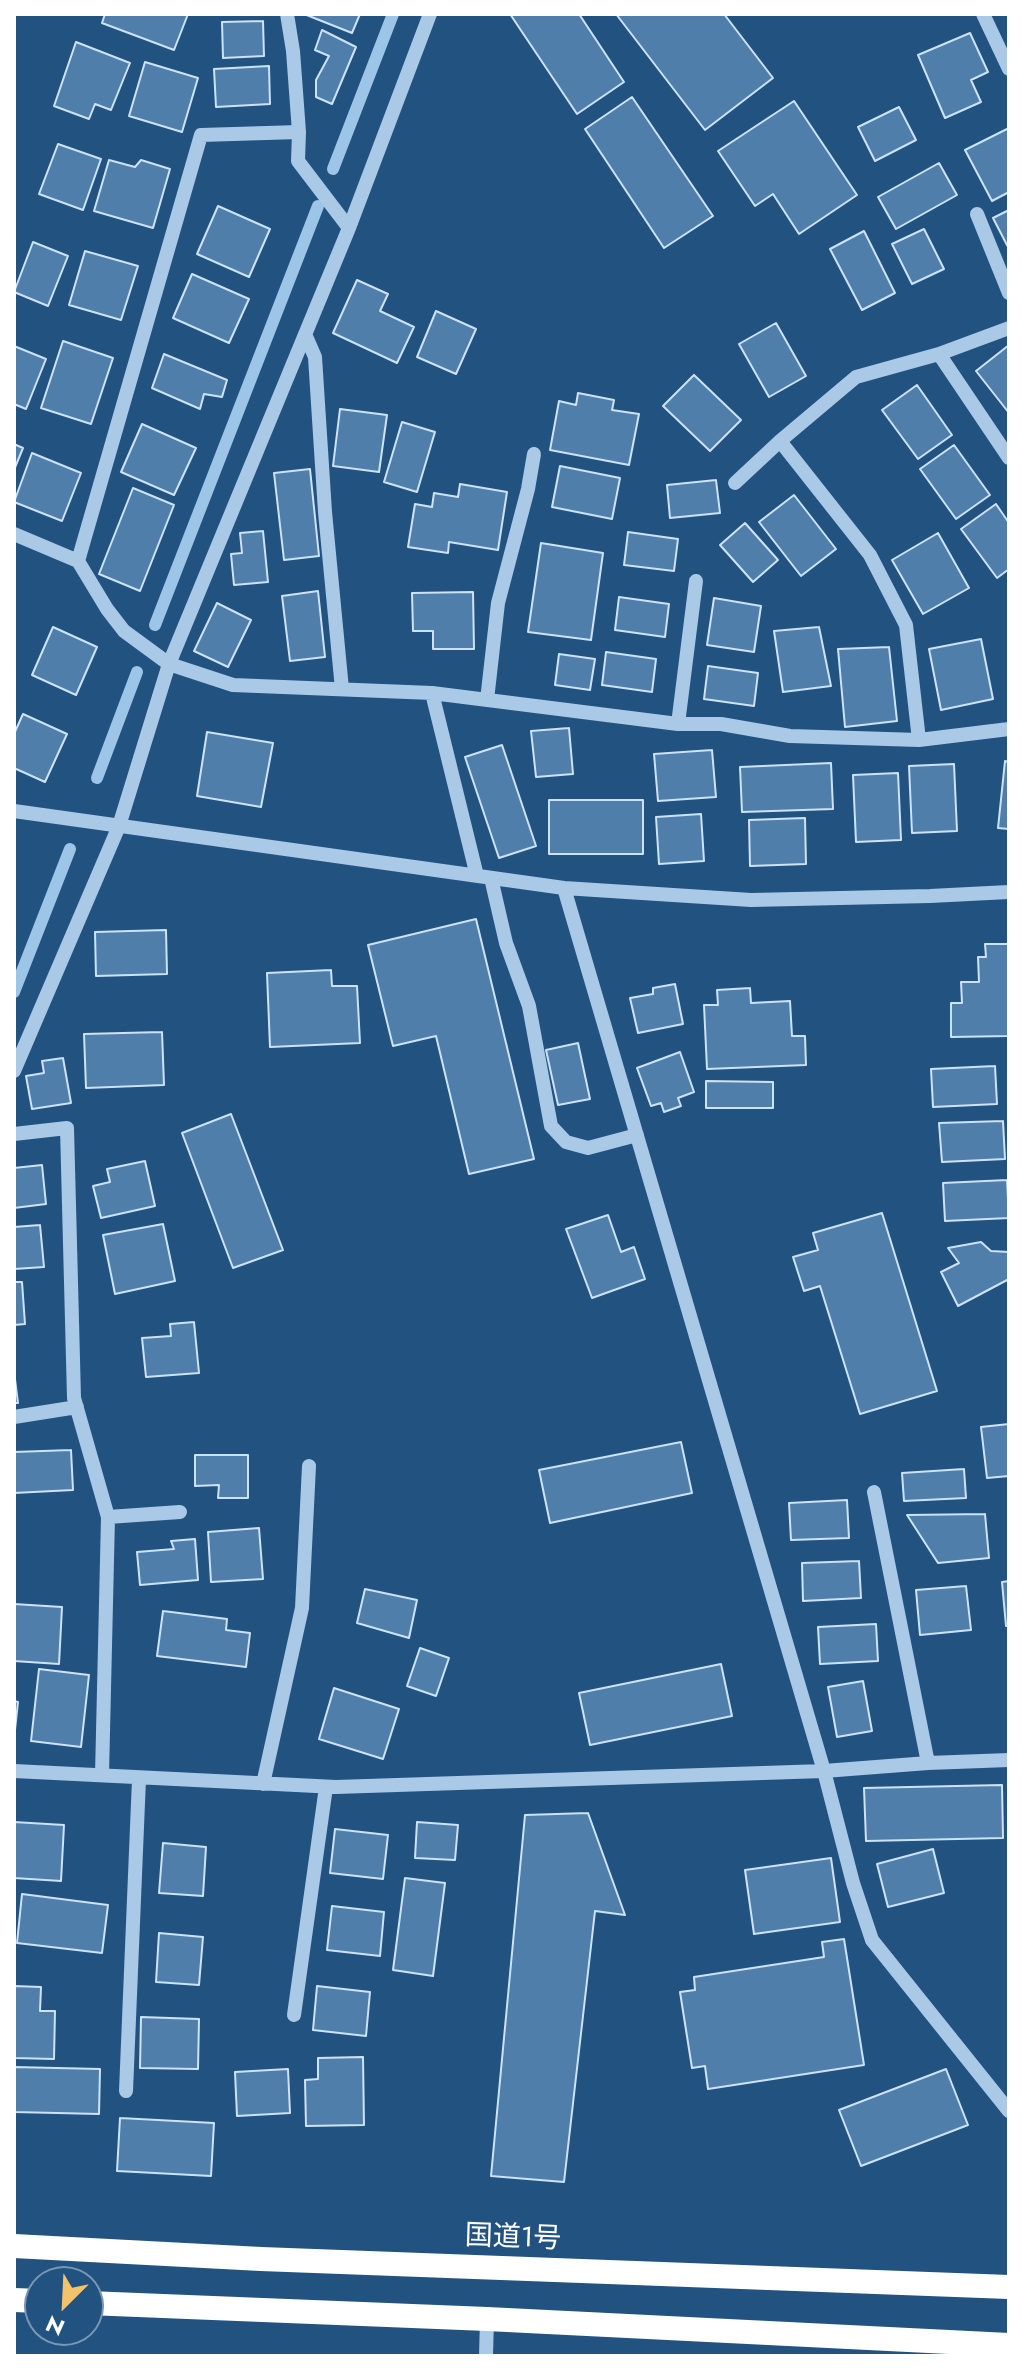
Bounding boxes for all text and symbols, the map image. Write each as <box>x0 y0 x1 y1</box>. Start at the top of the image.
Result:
street label: 国道1号 <box>464 2221 562 2257</box>
north arrow <box>24 2266 104 2346</box>
text: N <box>41 2308 70 2344</box>

